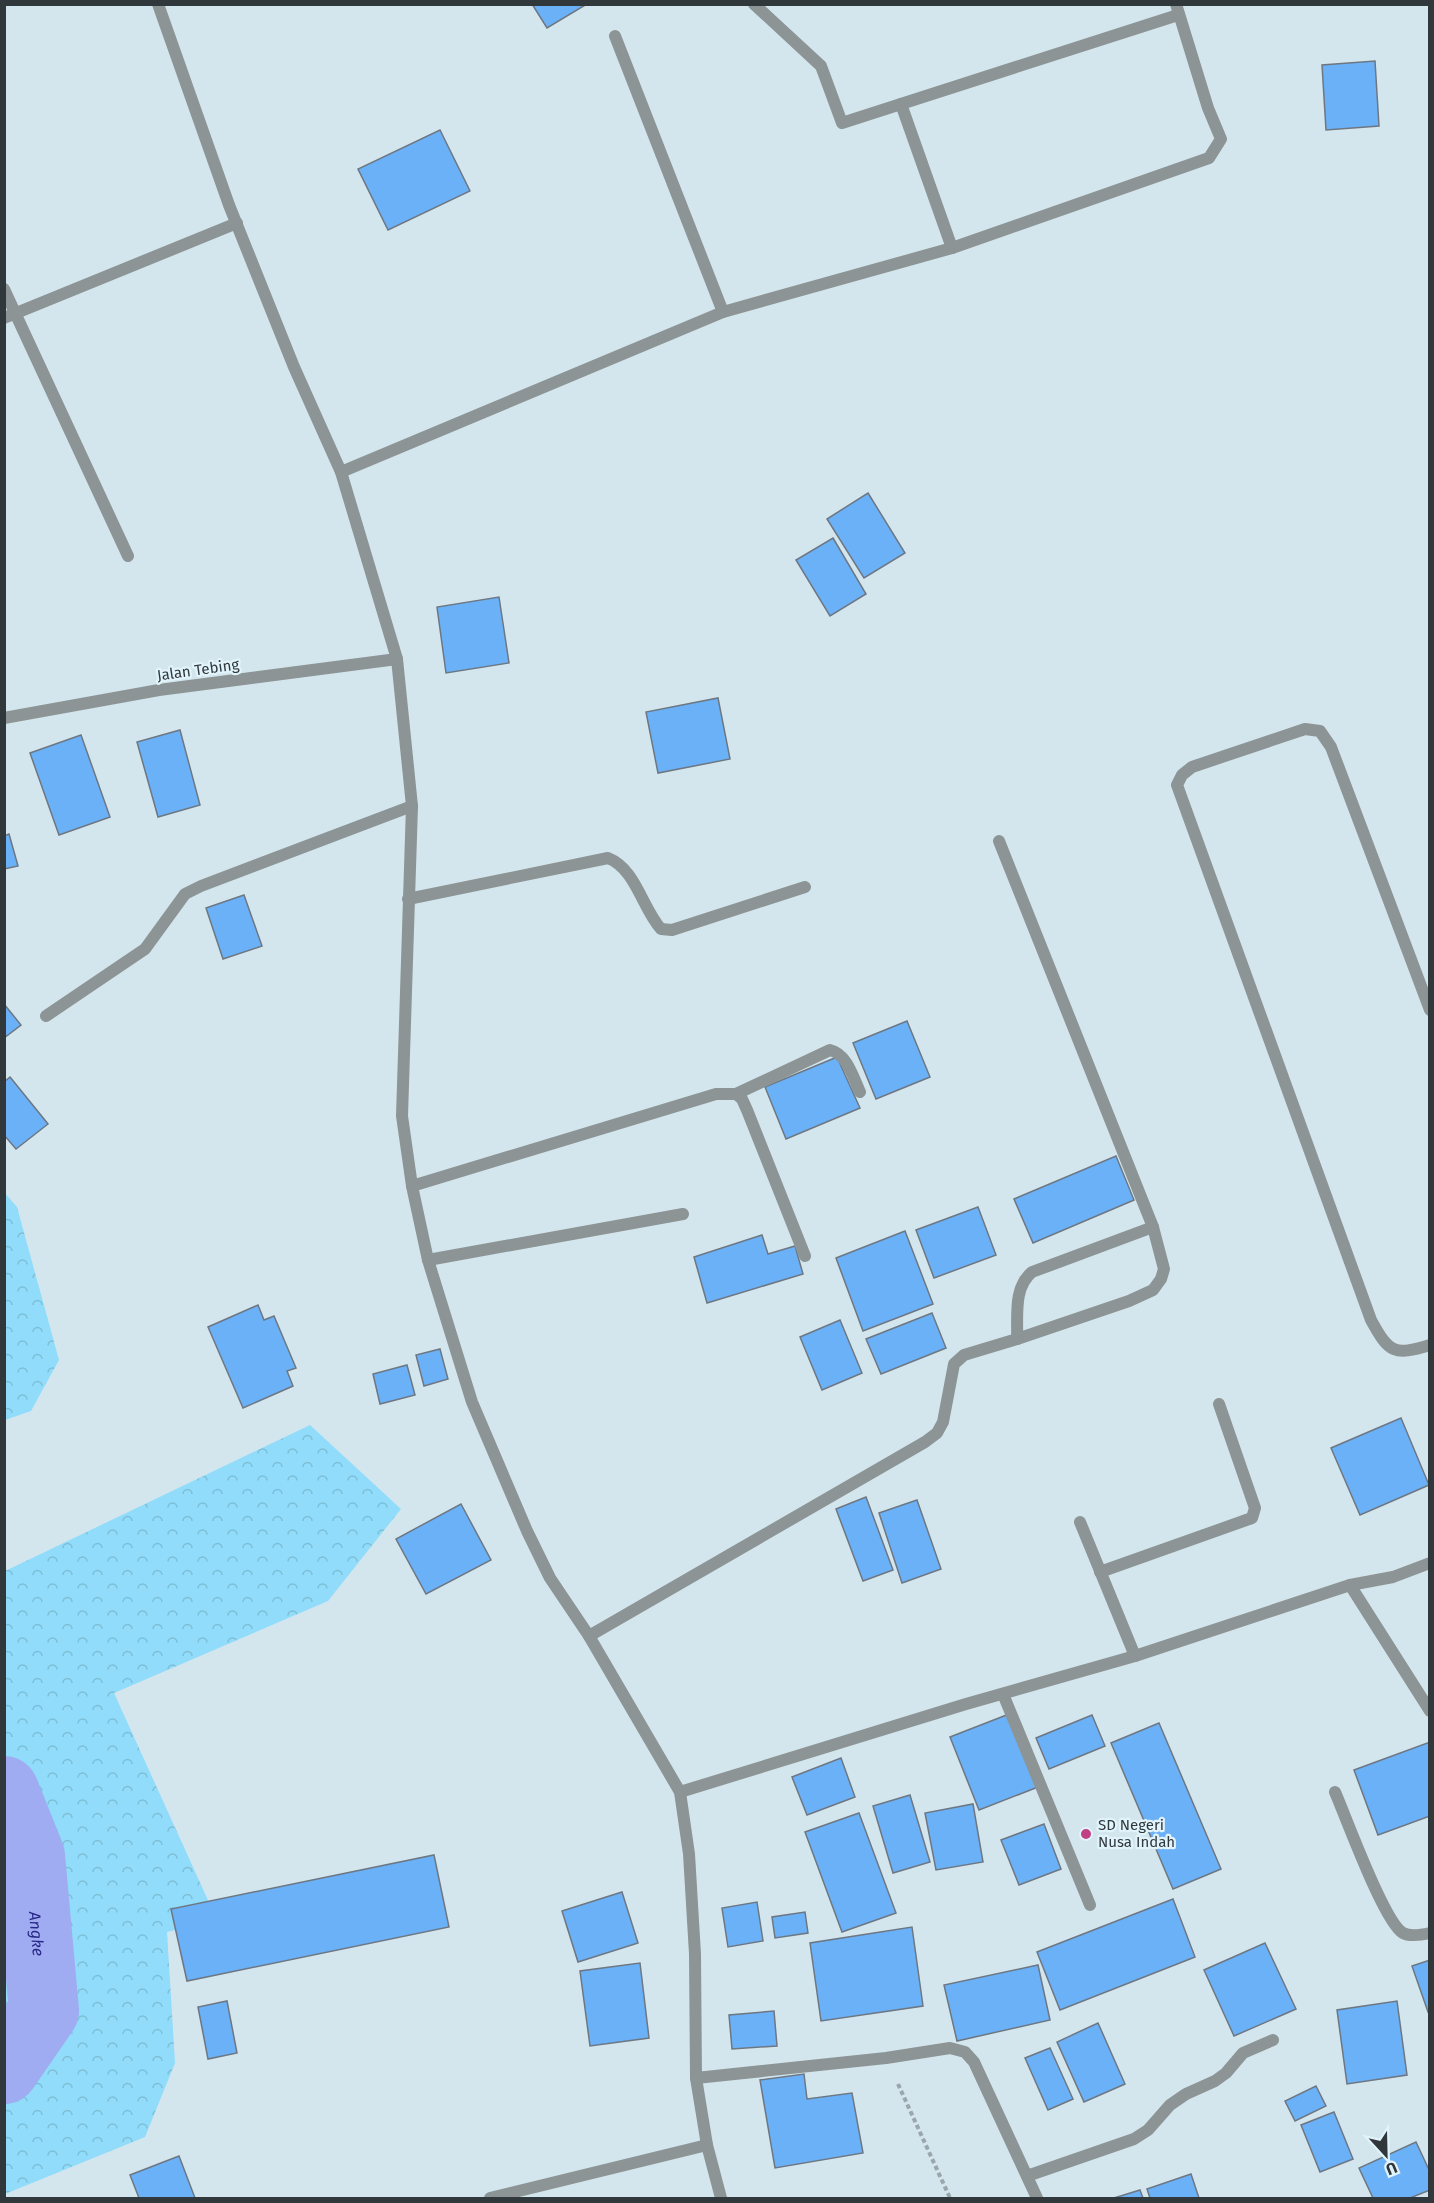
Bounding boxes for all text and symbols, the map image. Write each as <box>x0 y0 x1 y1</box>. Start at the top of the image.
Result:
street label: Jalan Tebing <box>156 655 240 685</box>
place label: SD Negeri Nusa Indah <box>1098 1816 1175 1851</box>
marker: SD Negeri Nusa Indah <box>1079 1827 1093 1841</box>
water label: Angke <box>25 1910 48 1957</box>
north arrow <box>1356 2125 1416 2185</box>
text: U <box>1383 2158 1400 2179</box>

